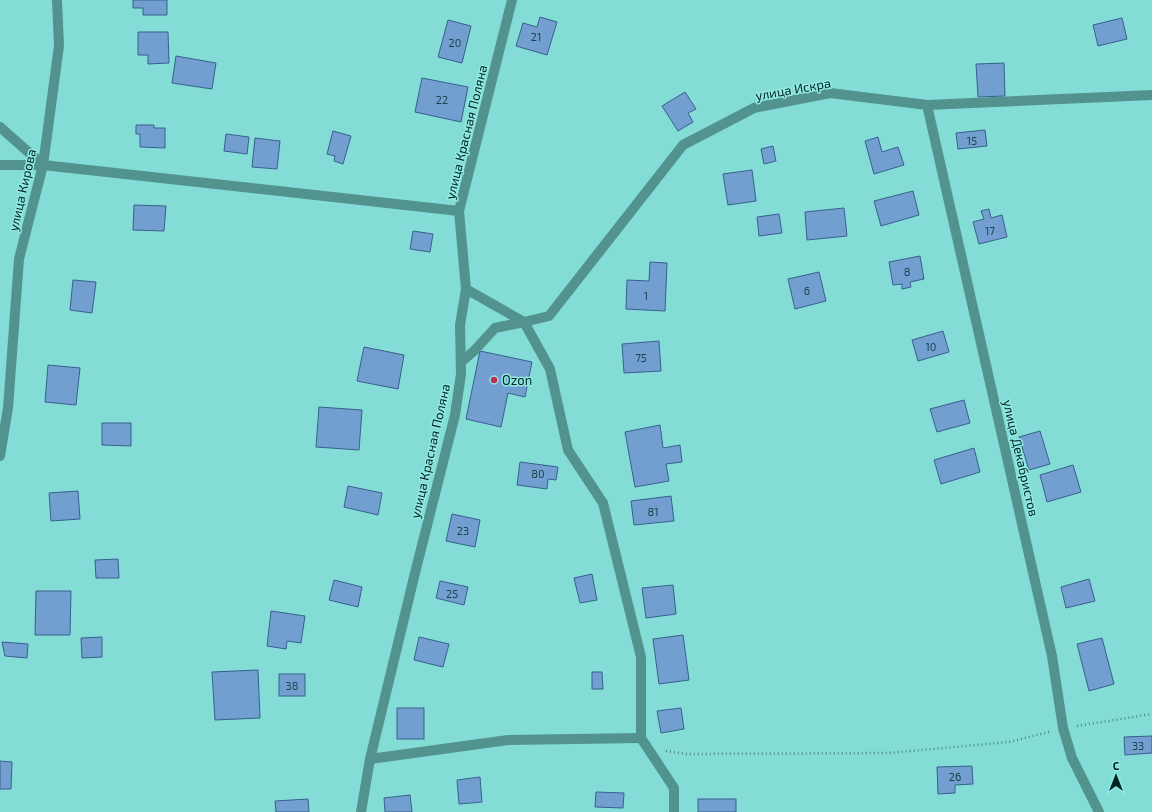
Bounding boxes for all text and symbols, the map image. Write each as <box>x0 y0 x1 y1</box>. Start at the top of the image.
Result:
house number: 21 <box>531 30 541 43</box>
house number: 20 <box>449 36 461 49</box>
street label: улица Красная Поляна <box>442 63 490 201</box>
street label: улица Искра <box>754 74 832 104</box>
house number: 22 <box>436 93 448 106</box>
house number: 15 <box>967 134 977 147</box>
street label: улица Кирова <box>5 147 39 233</box>
house number: 17 <box>985 224 995 237</box>
house number: 8 <box>904 265 910 278</box>
house number: 6 <box>804 284 810 297</box>
house number: 1 <box>644 289 648 302</box>
house number: 10 <box>925 340 937 353</box>
house number: 75 <box>635 351 647 364</box>
place label: Ozon <box>502 372 532 388</box>
marker: Ozon <box>489 375 499 385</box>
street label: улица Красная Поляна <box>407 382 453 520</box>
street label: улица Декабристов <box>1000 398 1042 518</box>
house number: 80 <box>531 467 545 480</box>
house number: 81 <box>647 505 659 518</box>
house number: 23 <box>457 524 469 537</box>
house number: 25 <box>446 587 458 600</box>
house number: 38 <box>286 679 298 692</box>
house number: 33 <box>1132 739 1144 752</box>
north arrow <box>1096 756 1136 796</box>
text: С <box>1113 759 1120 772</box>
house number: 26 <box>949 770 961 783</box>

